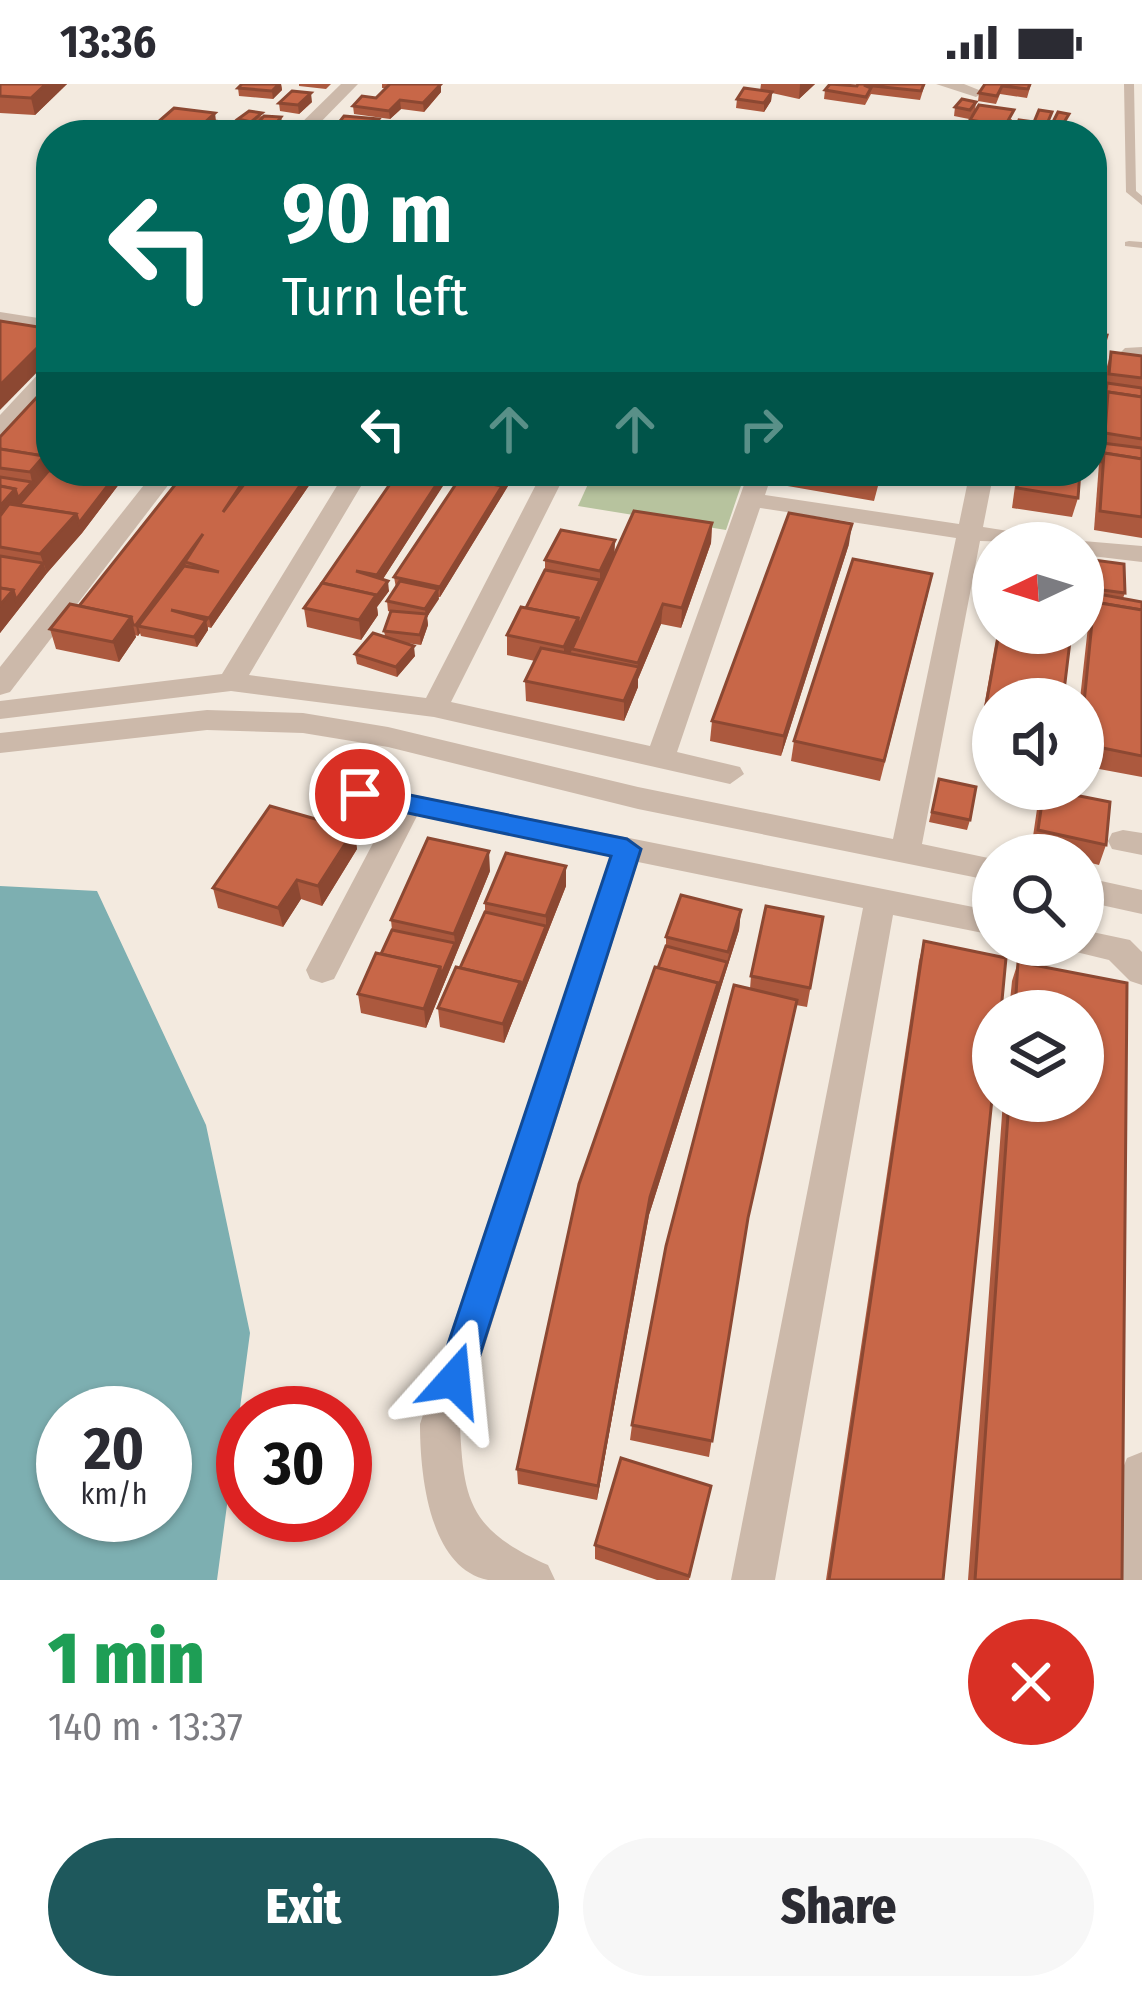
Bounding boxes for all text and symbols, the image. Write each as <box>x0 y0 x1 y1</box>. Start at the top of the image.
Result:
text: 13:36 <box>60 15 156 69</box>
text: 90 m <box>282 163 453 264</box>
icon: left <box>84 168 240 324</box>
text: Turn left <box>282 265 468 329</box>
icon: left <box>350 396 416 462</box>
icon: ahead <box>476 396 542 462</box>
icon: ahead <box>602 396 668 462</box>
icon: right <box>728 396 794 462</box>
north arrow <box>972 522 1104 654</box>
map controls <box>972 522 1104 1122</box>
button: sound <box>972 678 1104 810</box>
pin <box>309 743 411 845</box>
icon: arrive <box>327 761 393 827</box>
button: search <box>972 834 1104 966</box>
button: layers <box>972 990 1104 1122</box>
position arrow <box>391 1317 517 1443</box>
speed limit sign: 30 <box>216 1386 372 1542</box>
text: 20 <box>84 1413 144 1485</box>
text: km/h <box>81 1476 147 1512</box>
text: 1 min <box>48 1616 205 1702</box>
button: close <box>968 1619 1094 1745</box>
text: 140 m · 13:37 <box>48 1704 243 1750</box>
button: Exit <box>48 1838 559 1976</box>
button: Share <box>583 1838 1094 1976</box>

